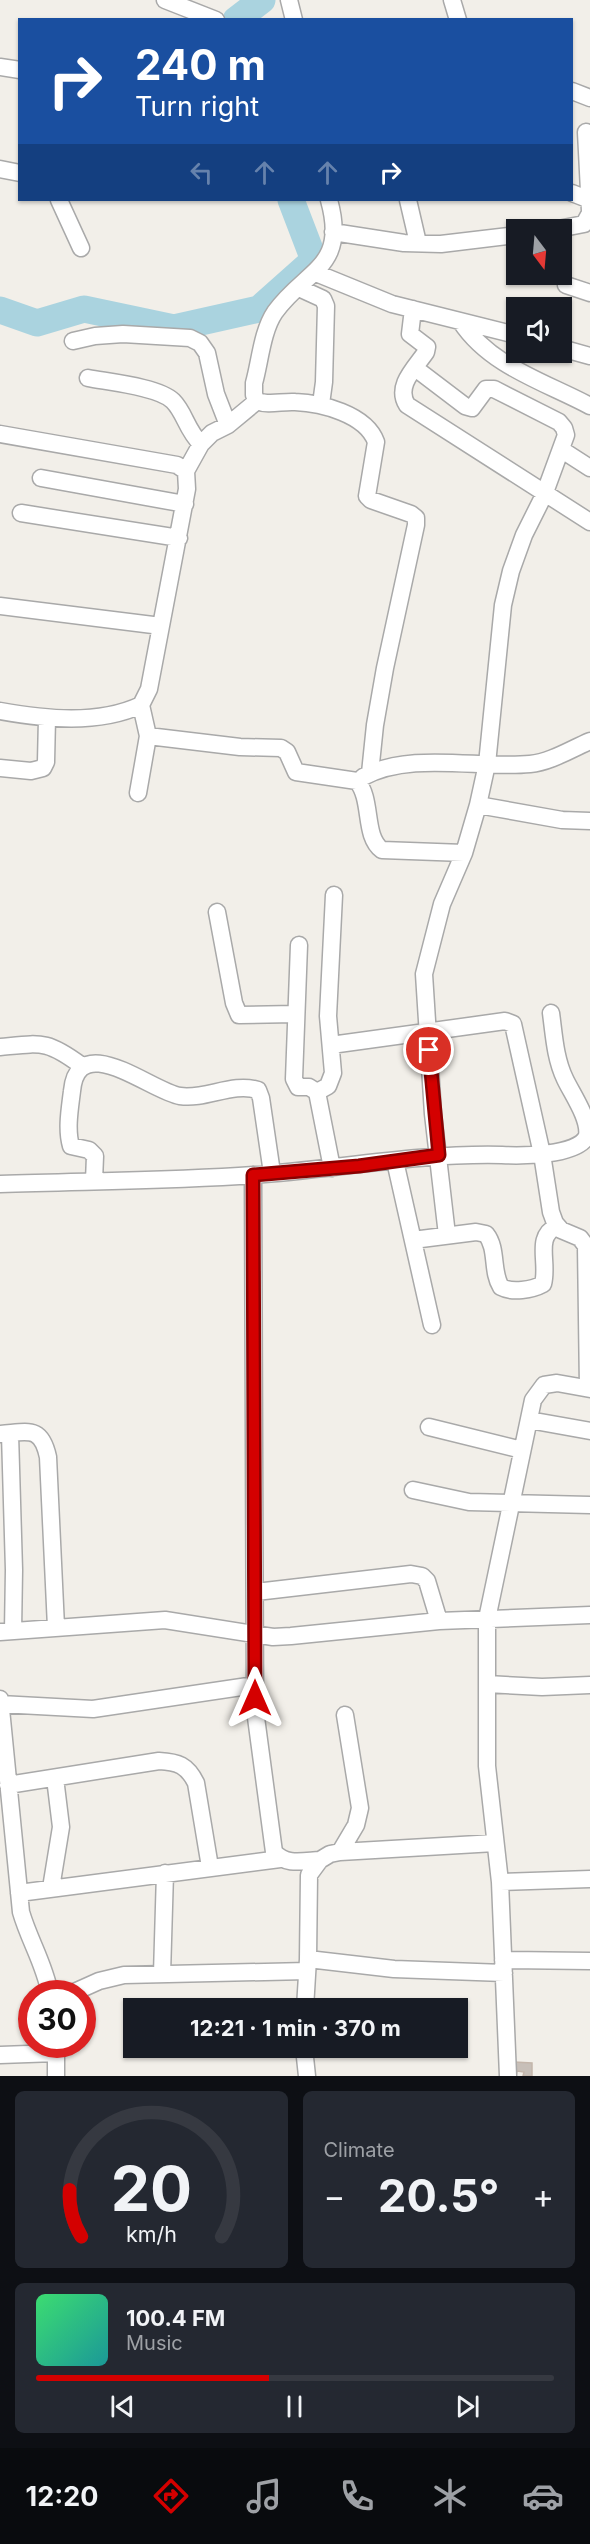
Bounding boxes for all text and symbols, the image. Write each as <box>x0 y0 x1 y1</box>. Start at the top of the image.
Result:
text: 240 m <box>135 39 266 90</box>
icon: right <box>36 42 114 120</box>
text: Turn right <box>135 90 259 123</box>
icon: left <box>185 156 218 189</box>
icon: ahead <box>248 156 281 189</box>
icon: ahead <box>311 156 344 189</box>
icon: right <box>374 156 407 189</box>
north arrow <box>506 219 572 285</box>
map controls <box>506 219 572 363</box>
button: sound <box>506 297 572 363</box>
pin <box>403 1024 454 1075</box>
icon: arrive <box>412 1033 445 1066</box>
position arrow <box>223 1666 287 1730</box>
speed limit sign: 30 <box>18 1980 96 2058</box>
text: 12:21 · 1 min · 370 m <box>190 2015 401 2041</box>
text: Climate <box>324 2138 395 2162</box>
text: 20 <box>111 2151 192 2226</box>
text: 20.5° <box>378 2168 499 2223</box>
text: − <box>324 2176 345 2216</box>
text: + <box>532 2176 554 2216</box>
text: km/h <box>126 2221 177 2247</box>
text: 100.4 FM <box>126 2305 225 2331</box>
text: Music <box>126 2331 183 2355</box>
icon: previous <box>106 2390 139 2423</box>
icon: pause <box>278 2390 311 2423</box>
icon: next <box>451 2390 484 2423</box>
icon: directions <box>150 2475 192 2517</box>
icon: music <box>243 2475 285 2517</box>
icon: phone <box>336 2475 378 2517</box>
icon: climate <box>429 2475 471 2517</box>
icon: car <box>522 2475 564 2517</box>
text: 12:20 <box>26 2480 98 2513</box>

